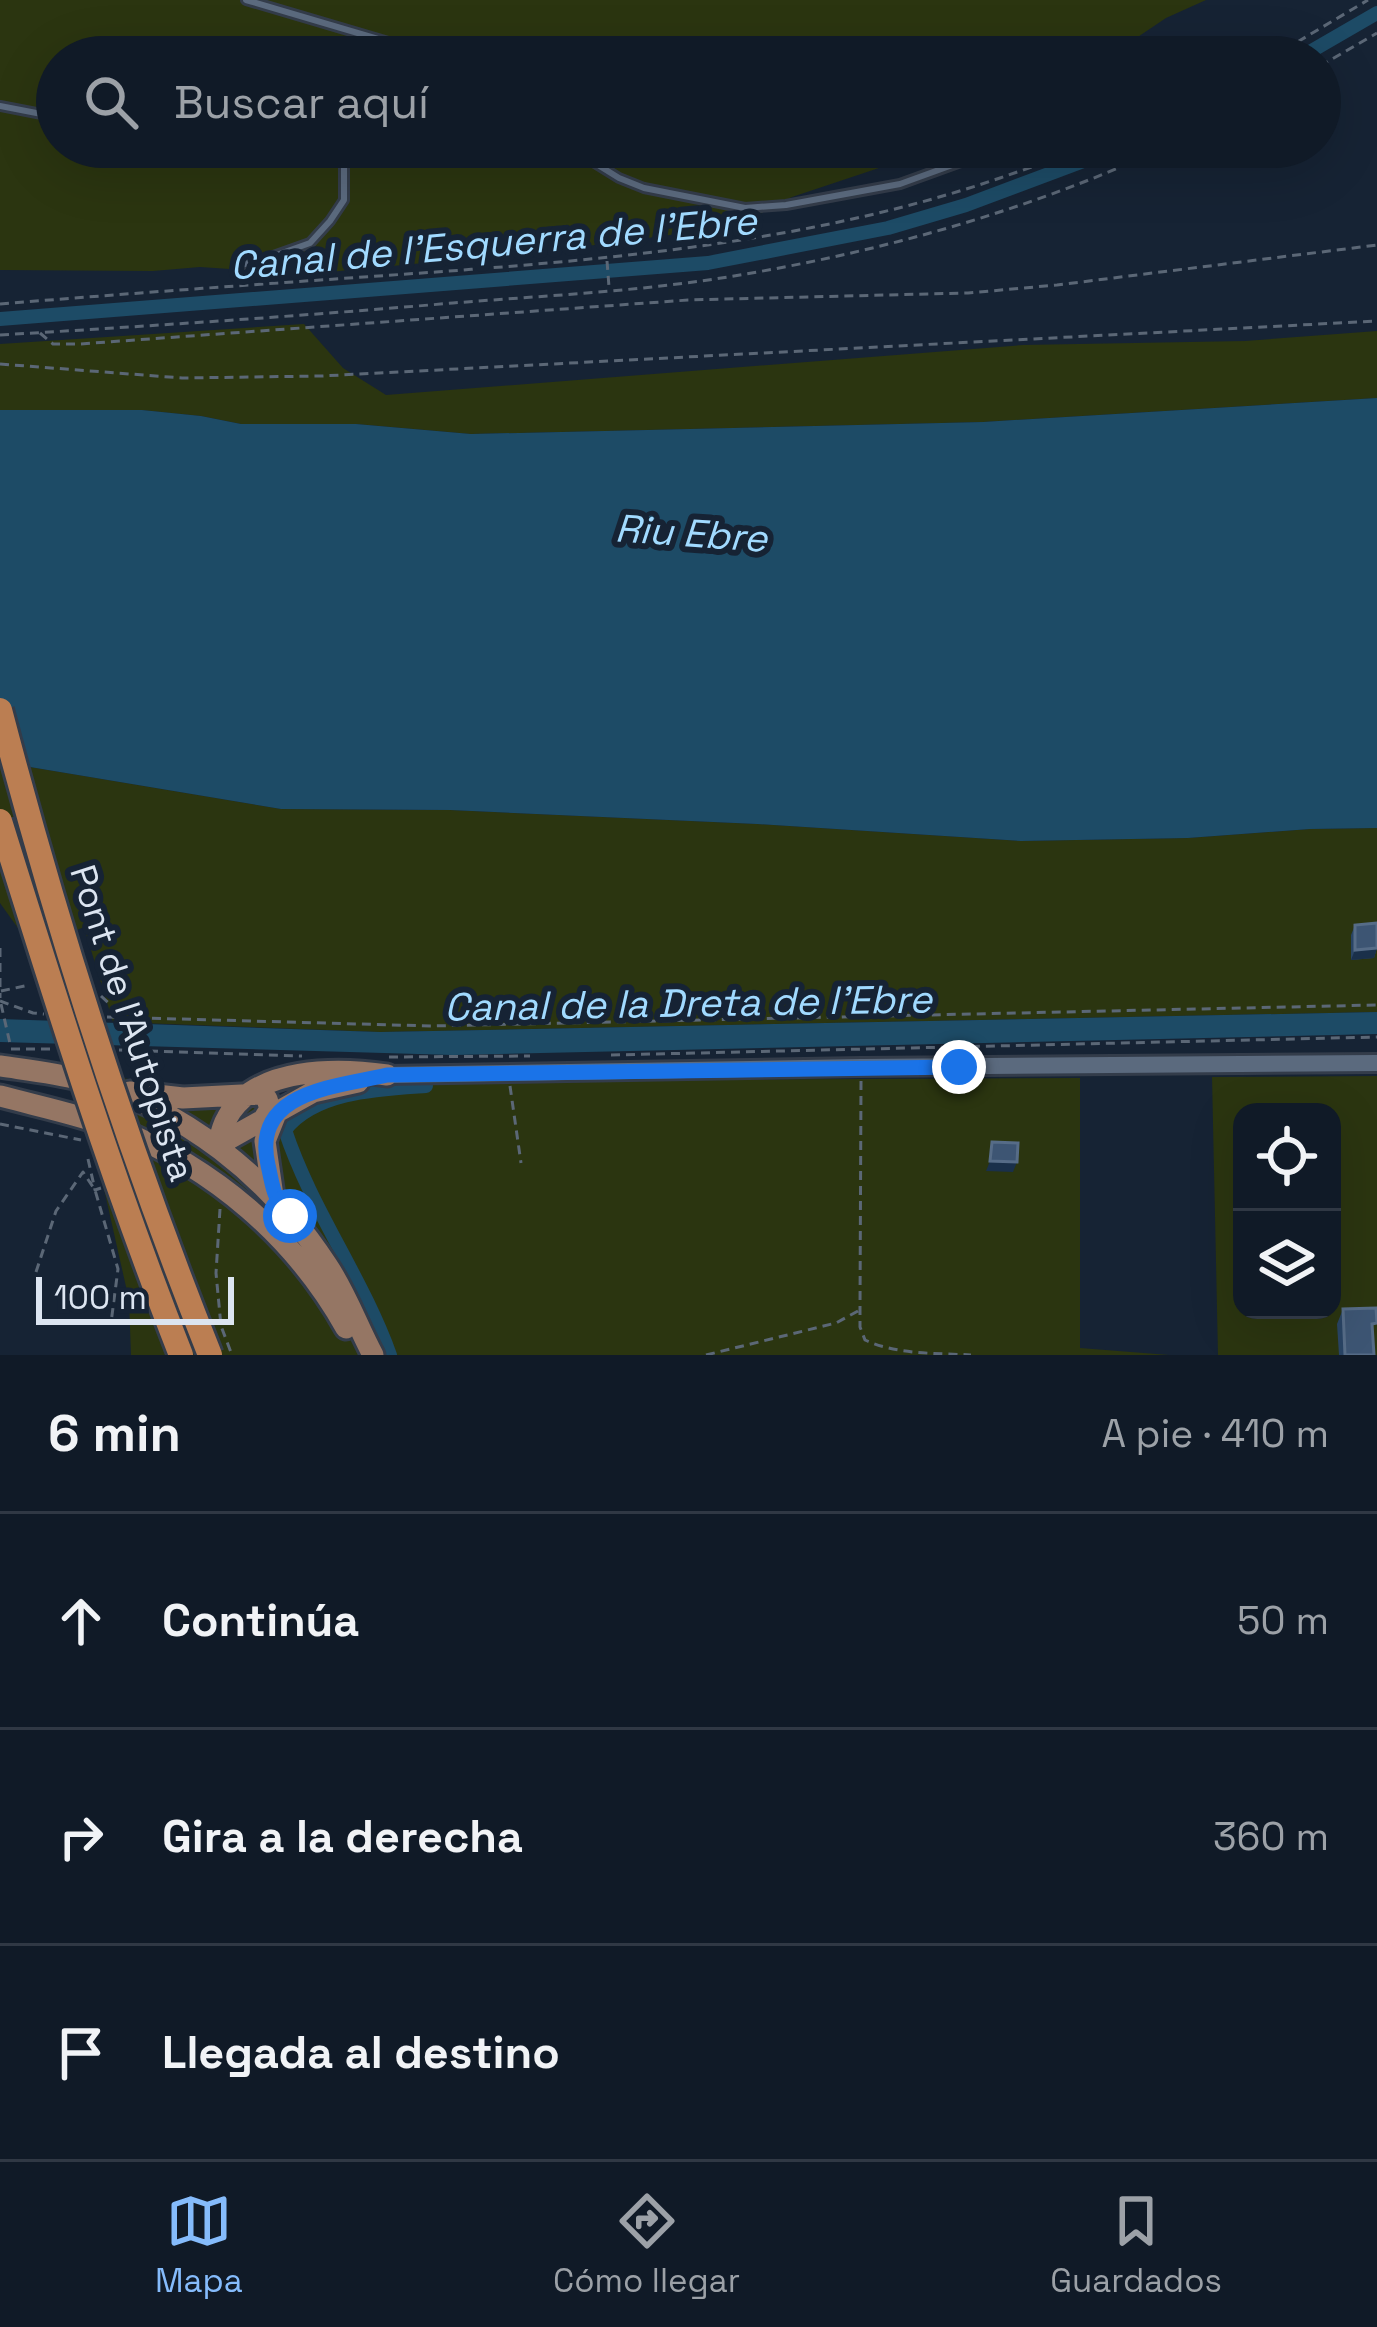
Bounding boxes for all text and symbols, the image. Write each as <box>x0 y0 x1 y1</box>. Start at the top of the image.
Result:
search box <box>36 36 1341 168</box>
icon: search <box>78 69 144 135</box>
text: Buscar aquí <box>174 74 429 131</box>
water label: Canal de l'Esquerra de l'Ebre <box>228 195 760 290</box>
water label: Riu Ebre <box>613 503 771 563</box>
street label: Pont de l'Autopista <box>59 859 205 1187</box>
water label: Canal de la Dreta de l'Ebre <box>444 974 934 1032</box>
route end <box>932 1040 986 1094</box>
map controls <box>1233 1103 1341 1319</box>
button: locate <box>1233 1103 1341 1211</box>
route start <box>263 1189 317 1243</box>
button: layers <box>1233 1211 1341 1319</box>
scale bar <box>36 1271 234 1324</box>
text: 100 m <box>54 1277 147 1319</box>
text: 6 min <box>48 1401 181 1466</box>
text: A pie · 410 m <box>1102 1409 1329 1458</box>
icon: ahead <box>48 1588 114 1654</box>
text: Continúa <box>162 1592 359 1649</box>
text: 50 m <box>1237 1596 1329 1645</box>
icon: right <box>48 1804 114 1870</box>
text: Gira a la derecha <box>162 1808 523 1865</box>
text: 360 m <box>1213 1812 1329 1861</box>
icon: arrive <box>48 2020 114 2086</box>
text: Llegada al destino <box>162 2024 560 2081</box>
tab: Mapa <box>155 2188 243 2302</box>
tab: Cómo llegar <box>553 2188 740 2302</box>
tab: Guardados <box>1050 2188 1222 2302</box>

